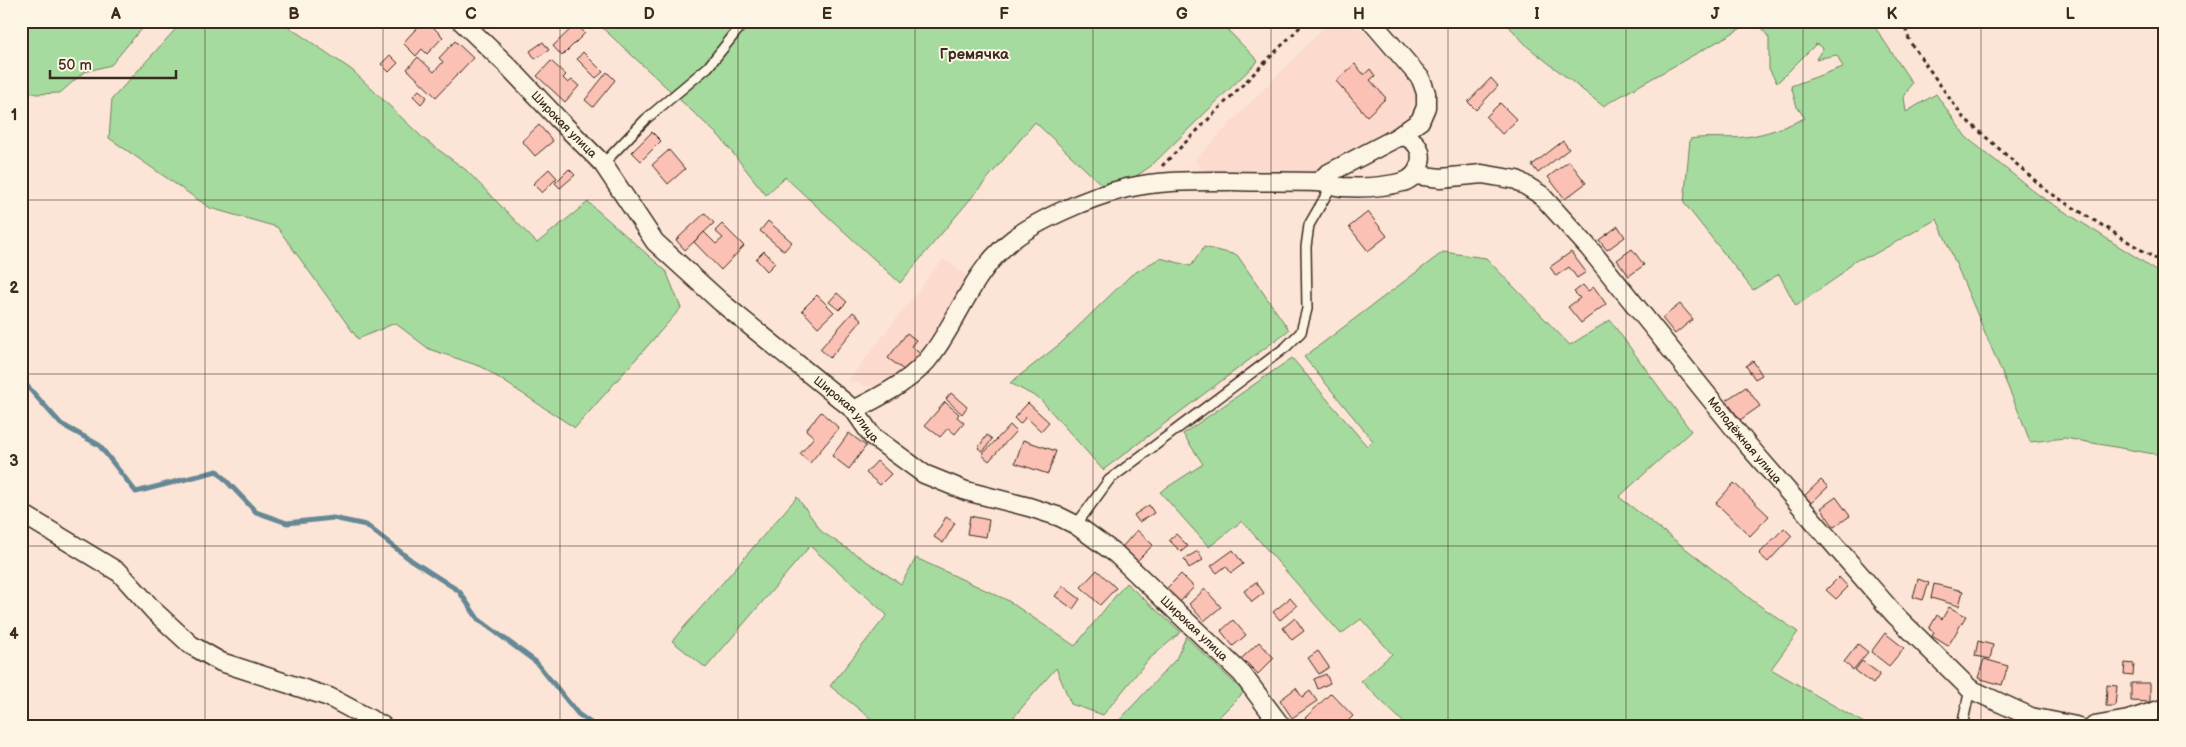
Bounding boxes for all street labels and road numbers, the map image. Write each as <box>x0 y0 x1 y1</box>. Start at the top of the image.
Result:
street label: Широкая улица <box>528 88 600 161</box>
street label: Широкая улица <box>811 373 882 446</box>
street label: Молодёжная улица <box>1704 394 1785 487</box>
street label: Широкая улица <box>1157 593 1231 664</box>

